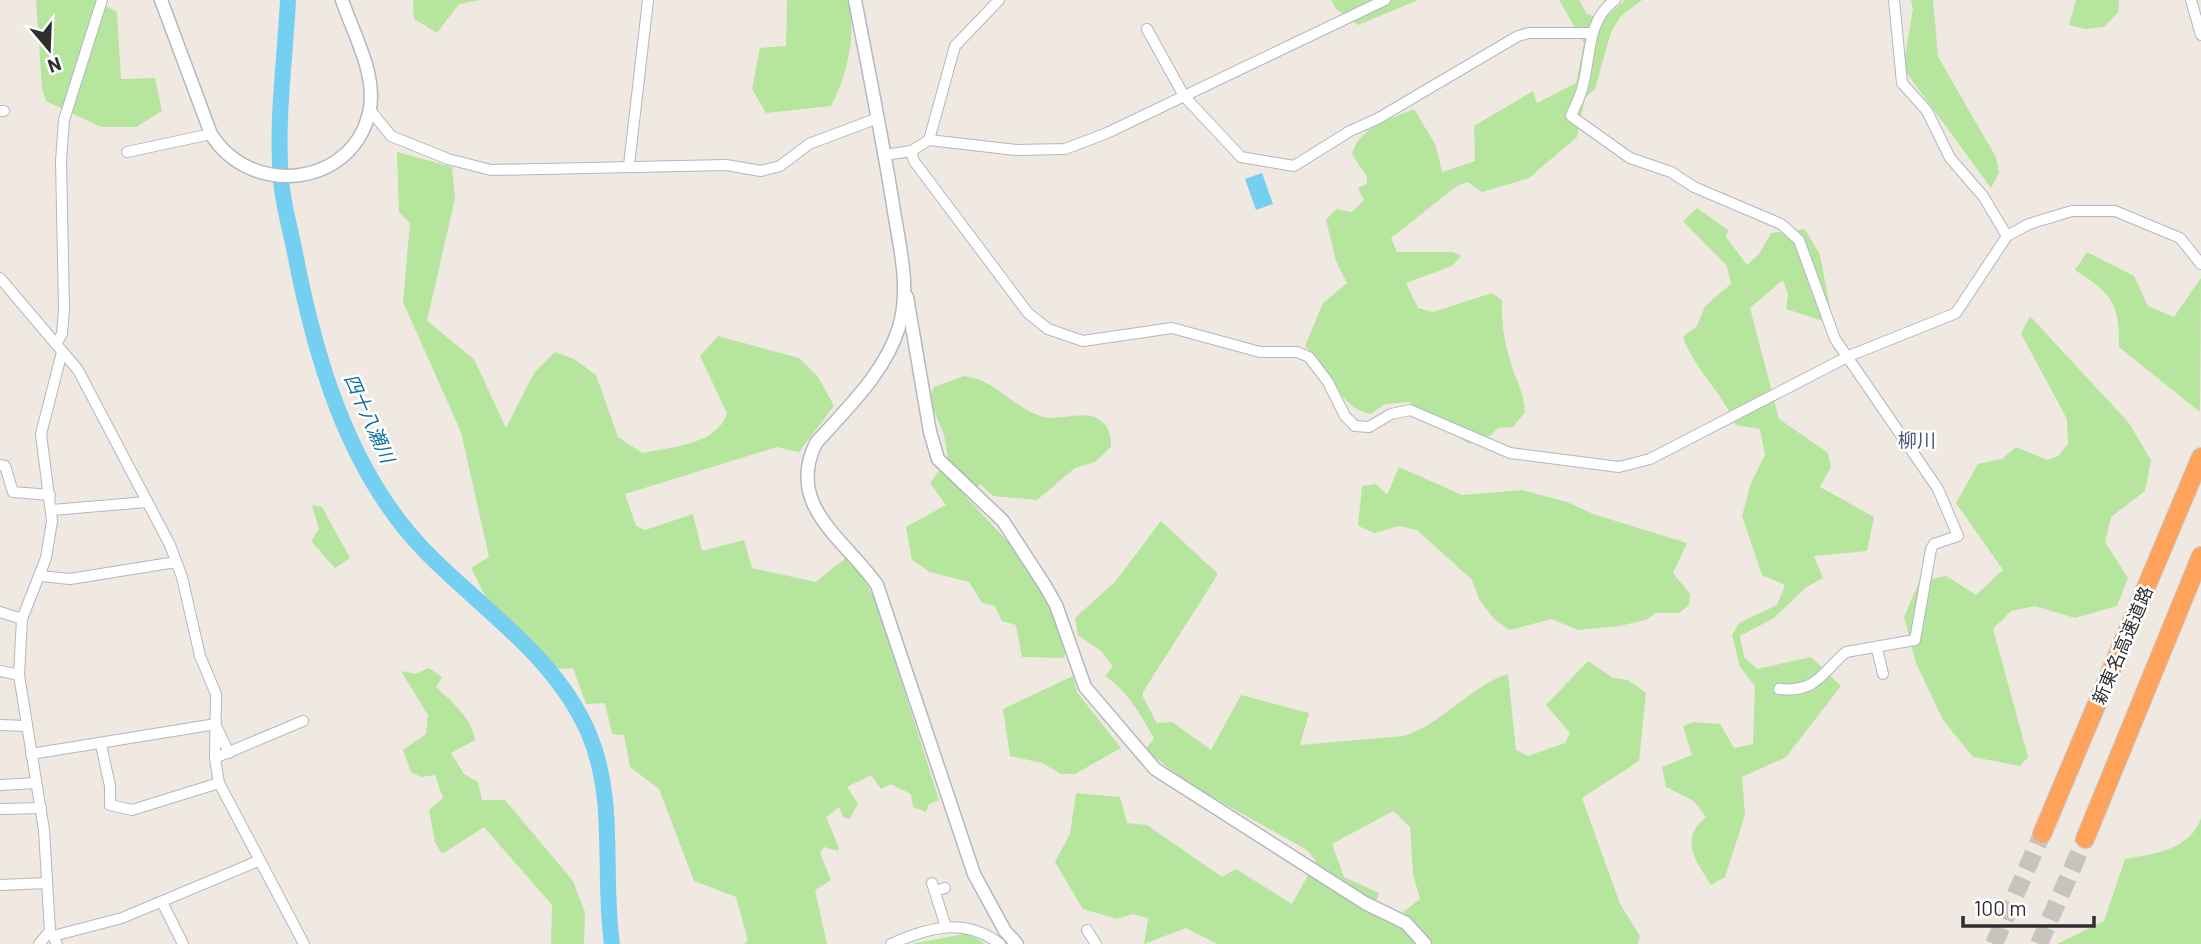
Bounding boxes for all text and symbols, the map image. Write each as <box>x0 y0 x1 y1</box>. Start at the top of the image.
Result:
north arrow <box>14 14 84 84</box>
text: N <box>45 53 64 78</box>
water label: 四十八瀬川 <box>340 370 401 468</box>
district label: 柳川 <box>1898 428 1936 451</box>
street label: 新東名高速道路 <box>2087 583 2157 707</box>
scale bar <box>1963 884 2094 928</box>
text: 100 m <box>1974 895 2027 920</box>

